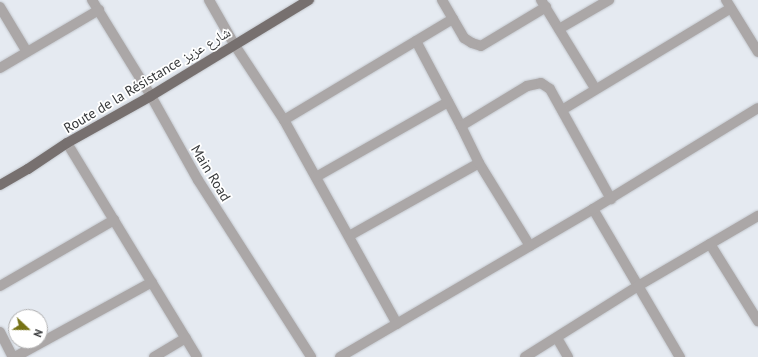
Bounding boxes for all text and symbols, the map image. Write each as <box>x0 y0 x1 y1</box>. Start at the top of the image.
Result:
street label: Route de la Résistance شارع عزيز <box>61 24 233 136</box>
street label: Main Road <box>188 142 234 204</box>
north arrow <box>8 309 48 349</box>
text: N <box>30 327 46 339</box>

